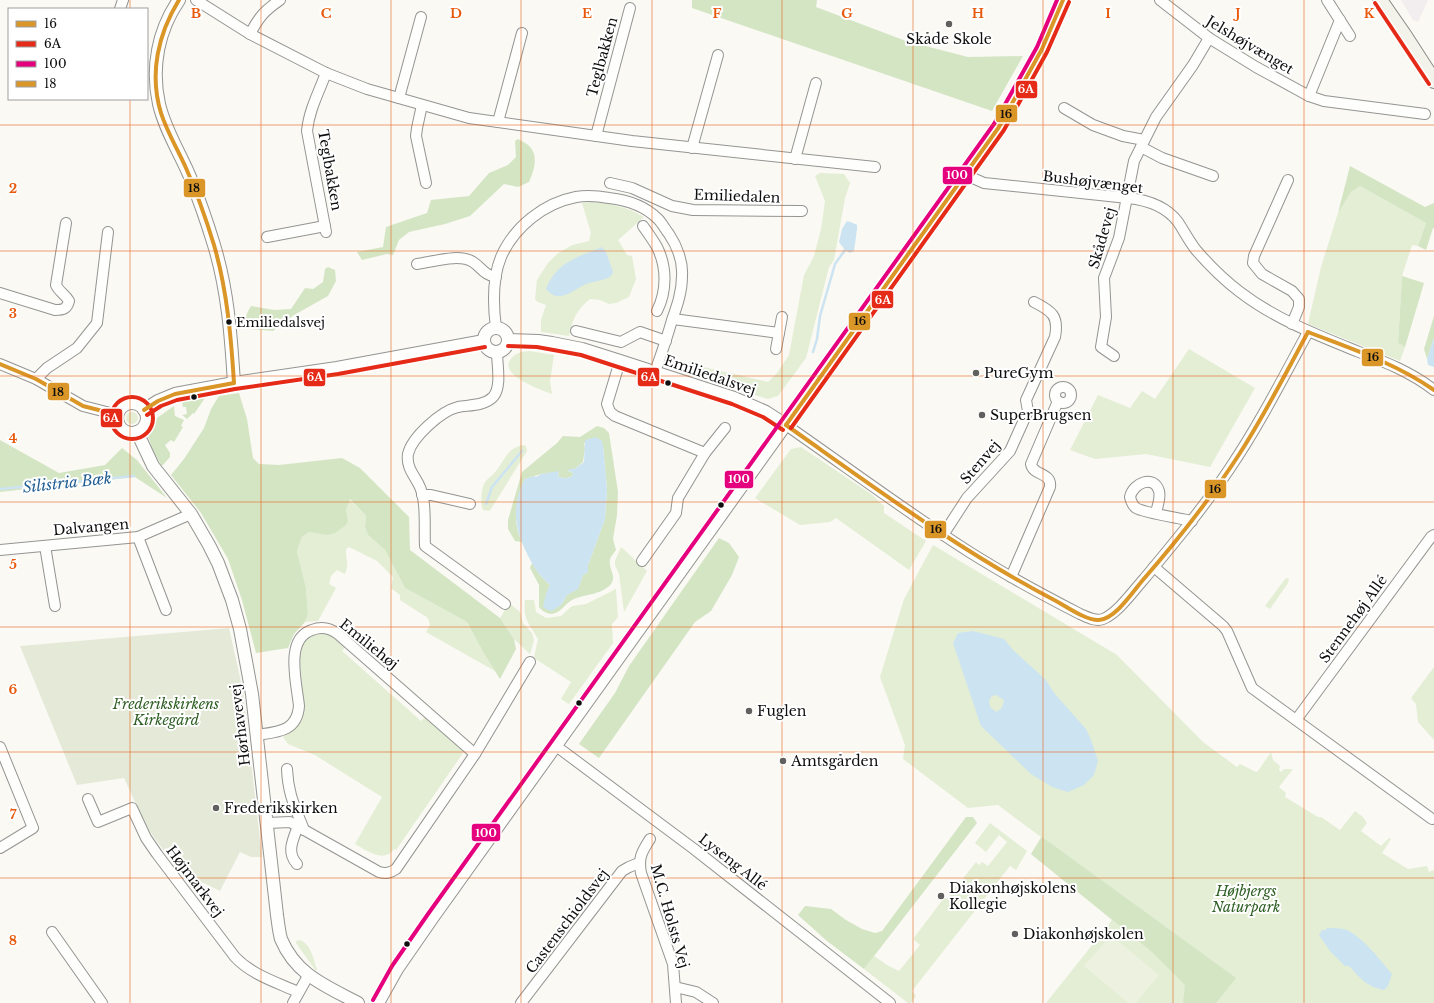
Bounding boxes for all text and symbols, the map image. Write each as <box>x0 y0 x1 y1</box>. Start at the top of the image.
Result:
text: B <box>191 5 201 22</box>
text: C <box>321 5 332 22</box>
text: D <box>450 5 462 22</box>
text: E <box>582 5 592 22</box>
text: F <box>713 5 722 22</box>
text: G <box>841 5 853 22</box>
text: H <box>972 5 984 22</box>
text: I <box>1105 5 1111 22</box>
text: K <box>1364 5 1375 22</box>
legend <box>8 8 148 100</box>
street label: Jelshøjvænget <box>1203 12 1297 78</box>
street label: Teglbakken <box>583 15 621 99</box>
text: 16 <box>44 16 57 31</box>
marker: Skåde Skole <box>944 19 954 29</box>
place label: Skåde Skole <box>906 30 992 48</box>
text: 6A <box>44 36 62 51</box>
text: 100 <box>44 56 67 71</box>
text: 18 <box>44 76 57 91</box>
line badge: 6A <box>1015 80 1038 99</box>
text: 6A <box>1018 82 1035 96</box>
line badge: 16 <box>995 104 1018 123</box>
text: 16 <box>1000 107 1012 121</box>
street label: Teglbakken <box>314 128 346 212</box>
line badge: 100 <box>942 166 973 185</box>
street label: Bushøjvænget <box>1042 167 1145 197</box>
text: 100 <box>946 168 968 182</box>
line badge: 18 <box>183 178 206 198</box>
text: 2 <box>9 180 17 197</box>
text: 18 <box>188 181 200 195</box>
street label: Emiliedalen <box>693 185 781 207</box>
street label: Skådevej <box>1085 205 1119 271</box>
line badge: 6A <box>871 290 894 309</box>
text: 6A <box>875 293 892 307</box>
text: 3 <box>9 305 17 322</box>
line badge: 16 <box>848 312 871 331</box>
place label: Emiliedalsvej <box>236 314 325 331</box>
text: 16 <box>854 314 866 328</box>
marker: Emiliedalsvej <box>224 317 234 327</box>
line badge: 16 <box>1361 348 1384 367</box>
text: 16 <box>1367 350 1379 364</box>
street label: Emiliedalsvej <box>662 351 758 399</box>
place label: PureGym <box>984 364 1054 382</box>
line badge: 6A <box>637 367 660 387</box>
line badge: 6A <box>303 368 326 387</box>
marker: PureGym <box>971 368 981 378</box>
text: 6A <box>307 370 324 384</box>
text: 6A <box>641 370 658 384</box>
unlabelled marker <box>663 378 673 388</box>
line badge: 18 <box>47 382 70 401</box>
text: 18 <box>52 385 64 399</box>
unlabelled marker <box>189 392 199 402</box>
place label: SuperBrugsen <box>990 406 1092 424</box>
line badge: 6A <box>100 408 123 428</box>
marker: SuperBrugsen <box>977 410 987 420</box>
text: 6A <box>103 411 120 425</box>
text: 4 <box>9 430 18 447</box>
street label: Stenvej <box>956 436 1004 488</box>
water label: Silistria Bæk <box>22 468 112 497</box>
line badge: 100 <box>724 470 754 489</box>
text: 100 <box>728 472 750 486</box>
line badge: 16 <box>1204 479 1227 499</box>
text: 16 <box>1209 482 1221 496</box>
unlabelled marker <box>716 500 726 510</box>
street label: Dalvangen <box>52 515 130 539</box>
line badge: 16 <box>924 520 947 539</box>
text: 16 <box>930 522 942 536</box>
text: 5 <box>9 556 17 573</box>
street label: Stennehøj Allé <box>1315 572 1391 666</box>
street label: Emiliehøj <box>336 615 402 673</box>
text: 6 <box>9 681 18 698</box>
street label: Hørhavevej <box>226 683 254 767</box>
park label: Frederikskirkens Kirkegård <box>112 695 219 729</box>
unlabelled marker <box>574 698 584 708</box>
place label: Fuglen <box>757 702 807 720</box>
marker: Fuglen <box>744 706 754 716</box>
place label: Amtsgården <box>790 752 879 770</box>
marker: Amtsgården <box>778 756 788 766</box>
place label: Frederikskirken <box>224 799 338 817</box>
marker: Frederikskirken <box>211 803 221 813</box>
text: 7 <box>10 806 17 823</box>
line badge: 100 <box>471 823 501 842</box>
text: 100 <box>475 826 497 840</box>
street label: Lyseng Allé <box>695 830 771 894</box>
street label: Højmarkvej <box>162 842 228 920</box>
street label: M.C. Holsts Vej <box>647 862 693 970</box>
street label: Castenschioldsvej <box>522 865 612 977</box>
place label: Diakonhøjskolens Kollegie <box>949 879 1076 913</box>
park label: Højbjergs Naturpark <box>1211 882 1280 916</box>
marker: Diakonhøjskolens Kollegie <box>936 891 946 901</box>
place label: Diakonhøjskolen <box>1023 925 1144 943</box>
marker: Diakonhøjskolen <box>1010 929 1020 939</box>
text: 8 <box>9 932 17 949</box>
unlabelled marker <box>402 939 412 949</box>

